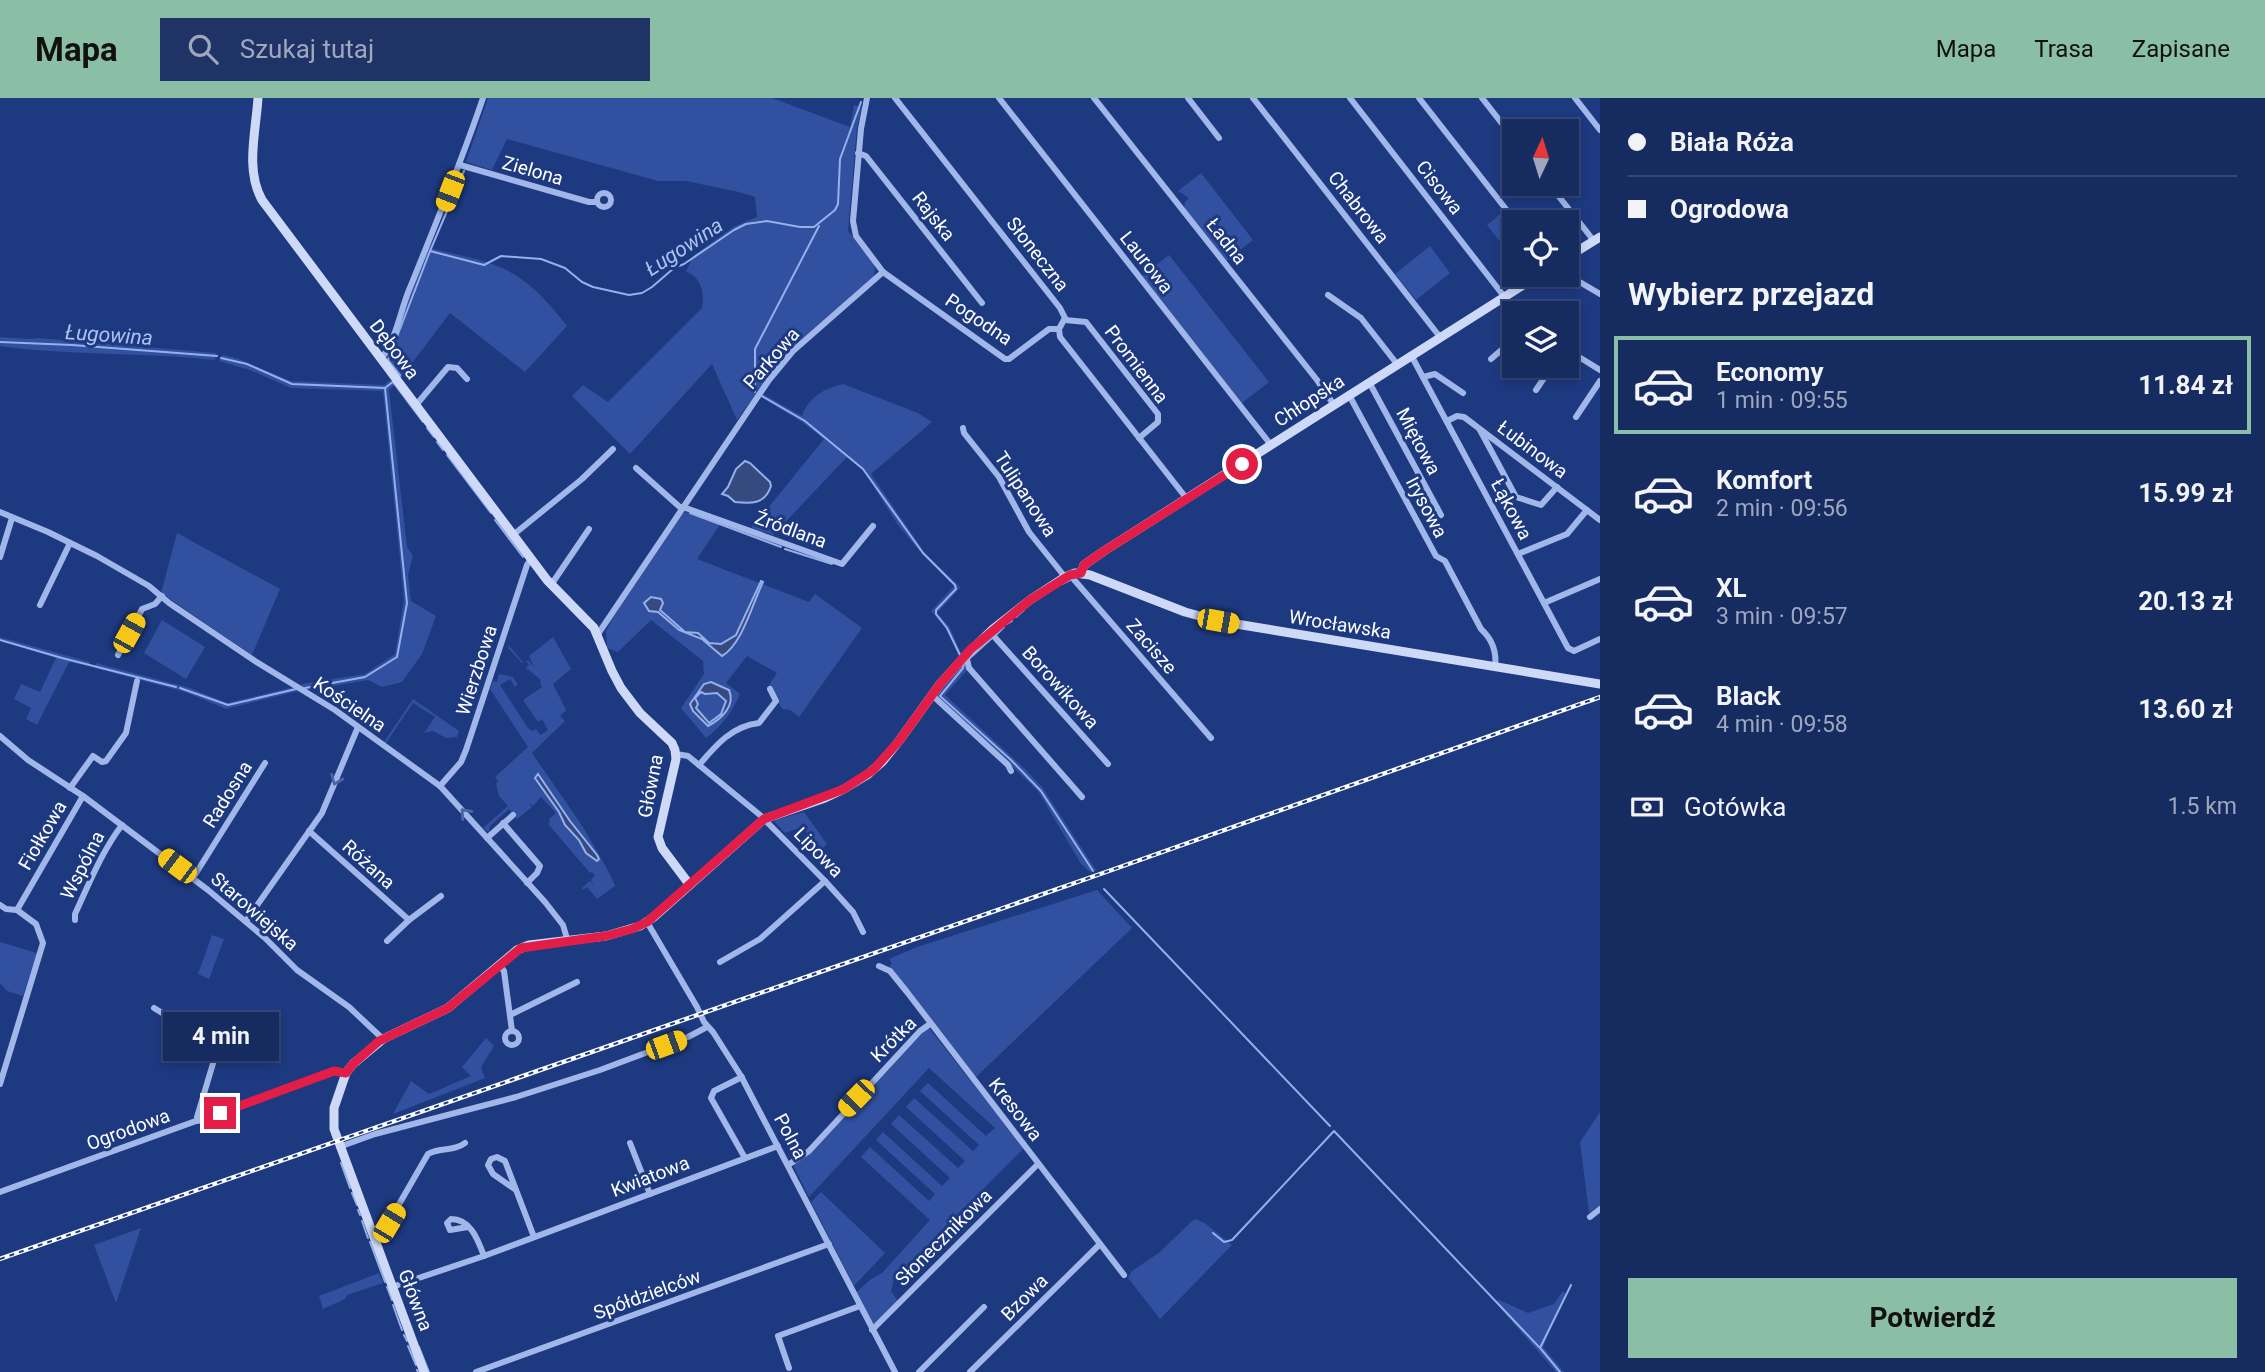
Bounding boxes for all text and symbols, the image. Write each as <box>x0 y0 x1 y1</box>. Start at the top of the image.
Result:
search box <box>160 18 650 81</box>
text: Mapa <box>35 30 118 69</box>
icon: search <box>184 30 222 68</box>
text: Szukaj tutaj <box>240 34 374 64</box>
text: Mapa <box>1936 35 1996 63</box>
text: Trasa <box>2034 35 2094 63</box>
text: Zapisane <box>2132 35 2230 63</box>
north arrow <box>1502 119 1578 196</box>
map controls <box>1502 119 1579 378</box>
text: Biała Róża <box>1670 127 1794 157</box>
street label: Zielona <box>500 151 566 190</box>
street label: Cisowa <box>1411 156 1468 219</box>
street label: Chabrowa <box>1323 167 1394 248</box>
car <box>433 168 468 214</box>
street label: Rajska <box>907 187 960 246</box>
text: Ogrodowa <box>1670 194 1789 224</box>
button: locate <box>1502 210 1579 287</box>
water label: Ługowina <box>641 213 727 281</box>
street label: Słoneczna <box>1001 213 1074 296</box>
street label: Ładna <box>1201 214 1252 269</box>
street label: Laurowa <box>1115 227 1178 298</box>
text: Wybierz przejazd <box>1628 275 1874 313</box>
street label: Pogodna <box>941 289 1017 350</box>
button: layers <box>1502 301 1579 378</box>
street label: Dębowa <box>365 315 424 384</box>
water label: Ługowina <box>64 320 154 350</box>
street label: Promienna <box>1100 321 1173 408</box>
street label: Parkowa <box>739 323 804 394</box>
icon: car <box>1632 354 1695 417</box>
text: Economy <box>1716 357 1823 387</box>
street label: Chłopska <box>1270 369 1349 432</box>
text: 11.84 zł <box>2138 370 2233 400</box>
text: 1 min · 09:55 <box>1716 387 1848 414</box>
street label: Miętowa <box>1391 404 1446 479</box>
street label: Łubinowa <box>1493 416 1572 483</box>
street label: Tulipanowa <box>989 447 1062 541</box>
route start <box>1226 448 1258 480</box>
icon: car <box>1632 462 1695 525</box>
text: Komfort <box>1716 465 1812 495</box>
street label: Irysowa <box>1401 473 1452 542</box>
street label: Łąkowa <box>1486 475 1537 544</box>
text: 15.99 zł <box>2138 478 2233 508</box>
text: 2 min · 09:56 <box>1716 495 1848 522</box>
street label: Źródlana <box>752 506 830 553</box>
icon: car <box>1632 570 1695 633</box>
text: XL <box>1716 573 1747 603</box>
text: 20.13 zł <box>2138 586 2233 616</box>
text: 3 min · 09:57 <box>1716 603 1848 630</box>
street label: Wrocławska <box>1287 605 1393 644</box>
car <box>1196 607 1241 635</box>
car <box>110 610 149 656</box>
street label: Zacisze <box>1121 614 1182 679</box>
street label: Wierzbowa <box>451 622 502 718</box>
street label: Borowikowa <box>1017 641 1104 734</box>
street label: Kościelna <box>309 672 390 737</box>
icon: car <box>1632 678 1695 741</box>
text: Black <box>1716 681 1781 711</box>
text: 13.60 zł <box>2138 694 2233 724</box>
text: 4 min · 09:58 <box>1716 711 1848 738</box>
street label: Główna <box>633 752 668 820</box>
street label: Radosna <box>198 757 257 832</box>
one-way arrow <box>331 774 345 786</box>
icon: cash <box>1628 788 1666 826</box>
text: Gotówka <box>1684 792 1786 822</box>
text: 1.5 km <box>2168 793 2237 820</box>
street label: Fiołkowa <box>13 797 71 874</box>
one-way arrow <box>460 809 473 822</box>
street label: Lipowa <box>789 822 848 882</box>
street label: Wspólna <box>55 827 109 903</box>
street label: Różana <box>338 835 400 894</box>
car <box>154 845 201 887</box>
street label: Starowiejska <box>206 867 303 956</box>
callout: 4 min <box>162 1012 278 1060</box>
street label: Krótka <box>866 1012 921 1067</box>
text: 4 min <box>192 1023 250 1050</box>
car <box>643 1028 690 1062</box>
street label: Kresowa <box>984 1073 1047 1145</box>
car <box>834 1076 879 1120</box>
route end <box>204 1097 236 1129</box>
street label: Ogrodowa <box>83 1104 173 1155</box>
street label: Polna <box>769 1110 812 1163</box>
street label: Kwiatowa <box>608 1151 693 1202</box>
street label: Słonecznikowa <box>890 1184 997 1291</box>
car <box>370 1200 409 1246</box>
street label: Spółdzielców <box>590 1264 704 1325</box>
street label: Główna <box>393 1266 438 1334</box>
street label: Bzowa <box>996 1269 1052 1325</box>
button: Potwierdź <box>1628 1278 2237 1358</box>

